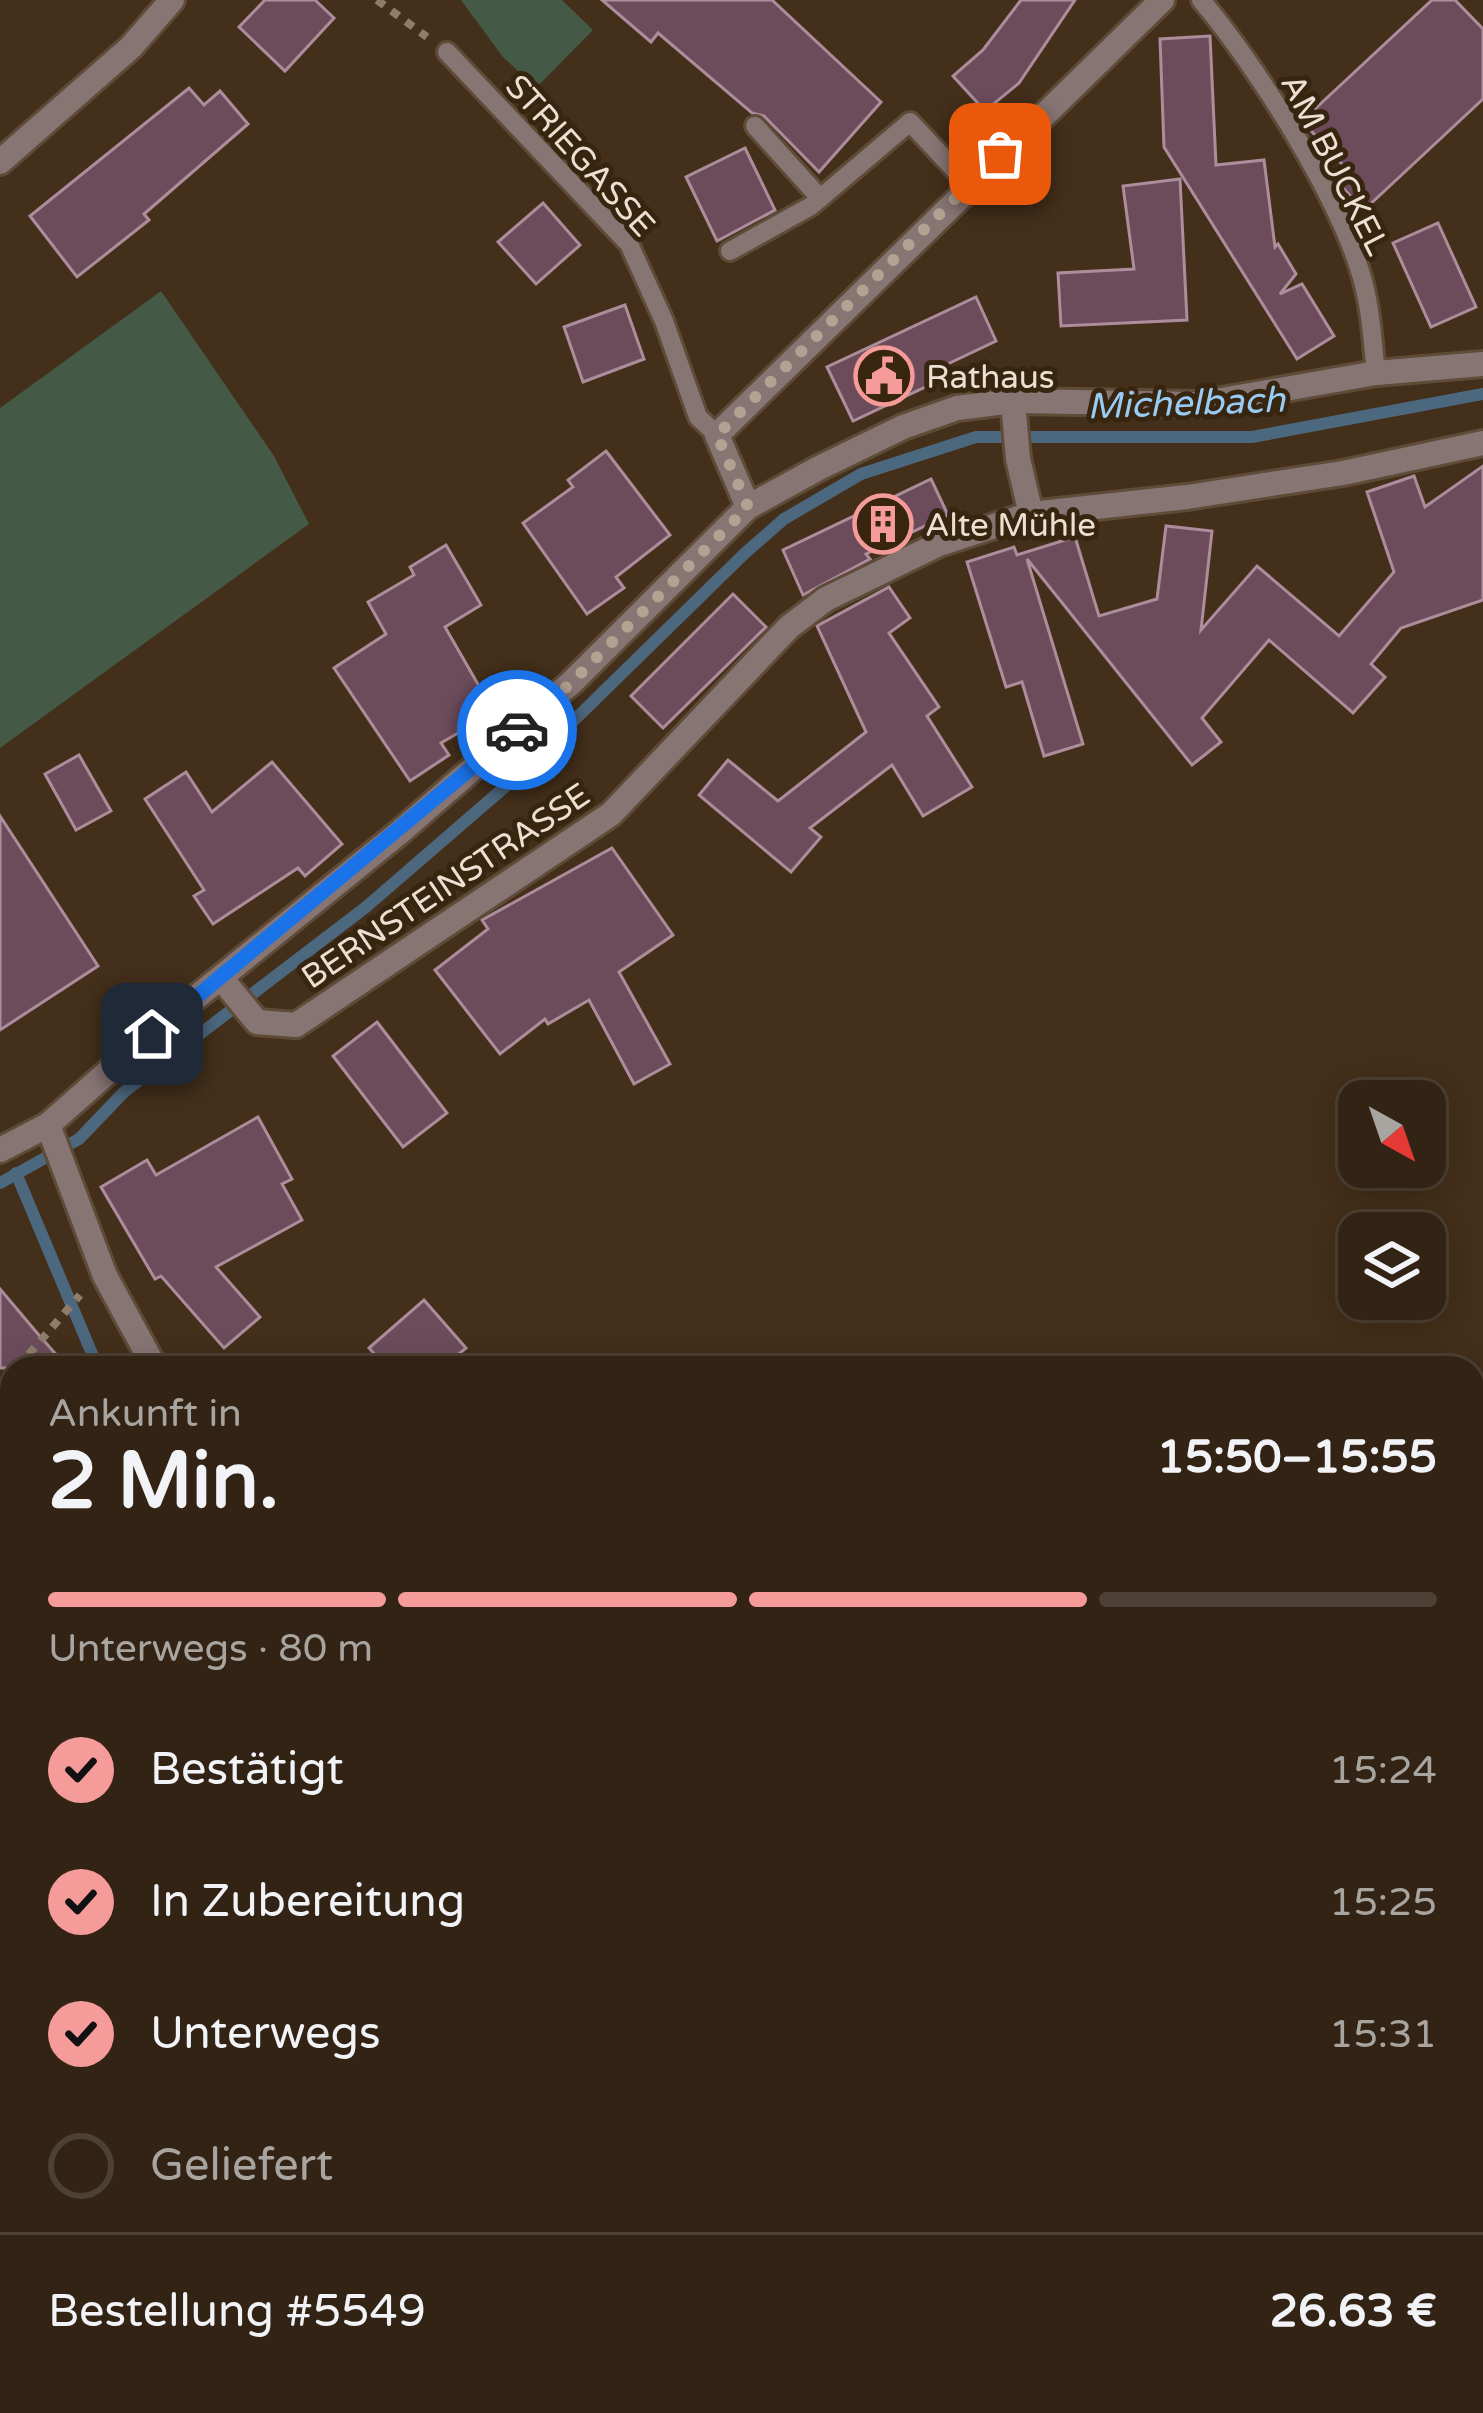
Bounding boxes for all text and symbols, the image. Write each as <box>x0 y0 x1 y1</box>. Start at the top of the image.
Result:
street label: STRIEGASSE <box>497 67 663 245</box>
street label: AM BUCKEL <box>1272 68 1397 262</box>
pin <box>949 103 1051 205</box>
icon: bag <box>967 121 1033 187</box>
public building icon: Rathaus <box>853 345 915 407</box>
place label: Rathaus <box>926 358 1055 397</box>
water label: Michelbach <box>1086 379 1287 428</box>
building icon: Alte Mühle <box>852 493 914 555</box>
place label: Alte Mühle <box>925 506 1096 545</box>
courier <box>457 670 577 790</box>
icon: car <box>484 697 550 763</box>
street label: BERNSTEINSTRASSE <box>294 775 597 997</box>
pin <box>101 983 203 1085</box>
icon: home <box>119 1001 185 1067</box>
north arrow <box>1338 1080 1446 1188</box>
map controls <box>1338 1080 1446 1320</box>
button: layers <box>1338 1212 1446 1320</box>
text: Ankunft in <box>48 1390 242 1437</box>
text: 15:50–15:55 <box>1157 1431 1437 1485</box>
text: 2 Min. <box>48 1435 279 1529</box>
text: Unterwegs · 80 m <box>48 1625 373 1672</box>
icon: check <box>48 1737 114 1803</box>
text: Bestätigt <box>150 1743 344 1797</box>
text: 15:24 <box>1329 1747 1437 1794</box>
icon: check <box>48 1869 114 1935</box>
text: In Zubereitung <box>150 1875 465 1929</box>
text: 15:25 <box>1329 1879 1437 1926</box>
icon: check <box>48 2001 114 2067</box>
text: Unterwegs <box>150 2007 381 2061</box>
text: 15:31 <box>1329 2011 1437 2058</box>
text: Geliefert <box>150 2139 333 2193</box>
text: Bestellung #5549 <box>48 2285 426 2339</box>
text: 26.63 € <box>1270 2285 1437 2339</box>

